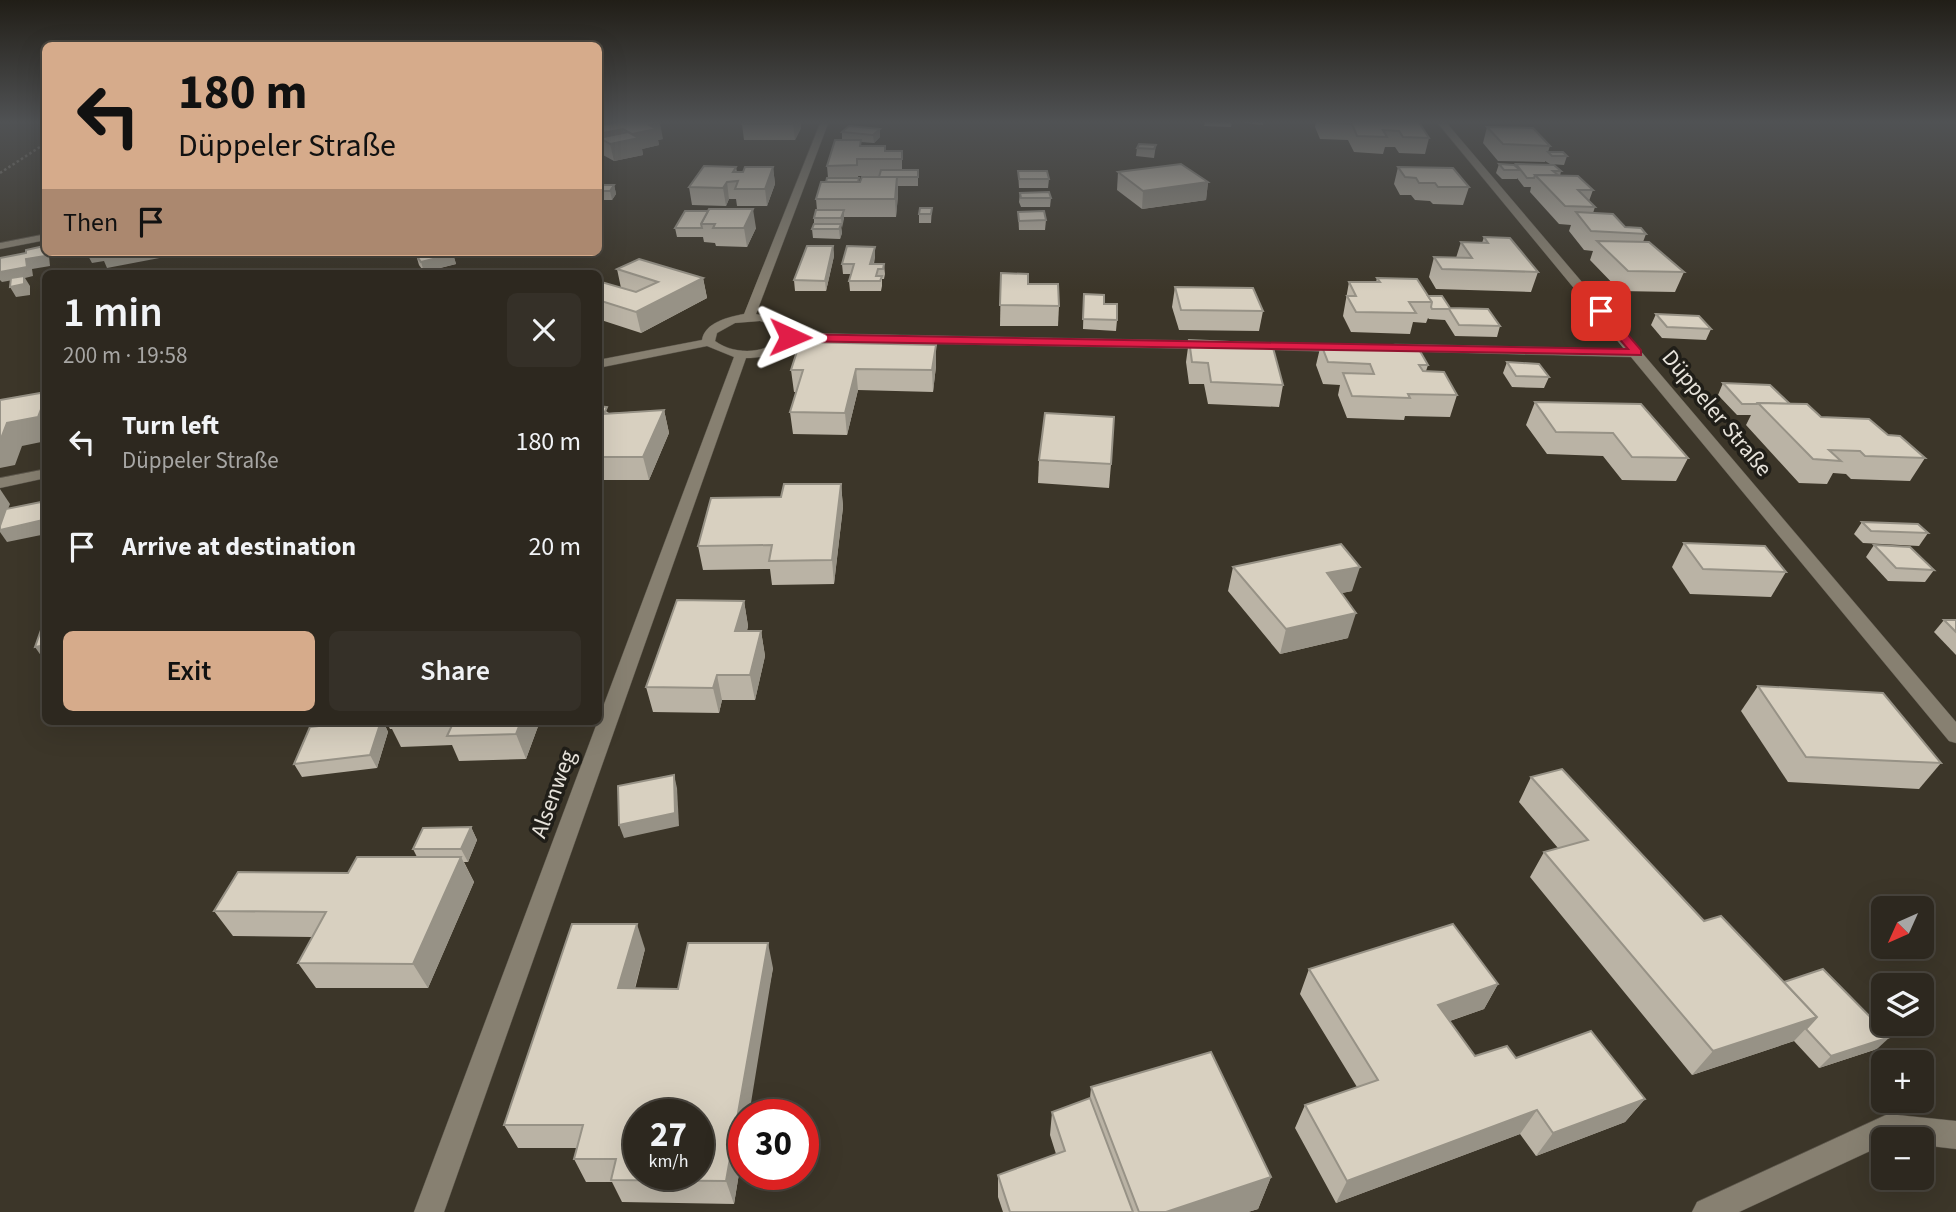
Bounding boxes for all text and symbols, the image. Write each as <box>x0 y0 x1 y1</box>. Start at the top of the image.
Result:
text: 180 m <box>178 58 307 128</box>
icon: left <box>63 70 154 161</box>
text: Düppeler Straße <box>178 123 396 169</box>
icon: arrive <box>132 203 170 241</box>
text: Then <box>63 204 118 241</box>
pin <box>1571 281 1631 341</box>
text: 1 min <box>63 283 163 343</box>
icon: arrive <box>1582 292 1620 330</box>
button: close <box>507 293 581 367</box>
position arrow <box>753 300 827 374</box>
text: 200 m · 19:58 <box>63 339 187 372</box>
street label: Düppeler Straße <box>1654 342 1780 484</box>
text: Turn left <box>122 407 219 444</box>
icon: left <box>63 423 101 461</box>
text: 180 m <box>515 423 581 460</box>
text: Düppeler Straße <box>122 444 279 477</box>
icon: arrive <box>63 528 101 566</box>
text: Arrive at destination <box>122 528 356 565</box>
text: 20 m <box>528 528 581 565</box>
button: Exit <box>63 631 315 711</box>
button: Share <box>329 631 581 711</box>
street label: Alsenweg <box>522 745 584 842</box>
north arrow <box>1871 896 1934 959</box>
map controls <box>1871 896 1934 1190</box>
button: layers <box>1871 973 1934 1036</box>
button: + <box>1871 1050 1934 1113</box>
speed limit sign: 30 <box>728 1099 819 1190</box>
text: 27 <box>650 1110 687 1160</box>
button: − <box>1871 1127 1934 1190</box>
text: km/h <box>649 1149 688 1174</box>

